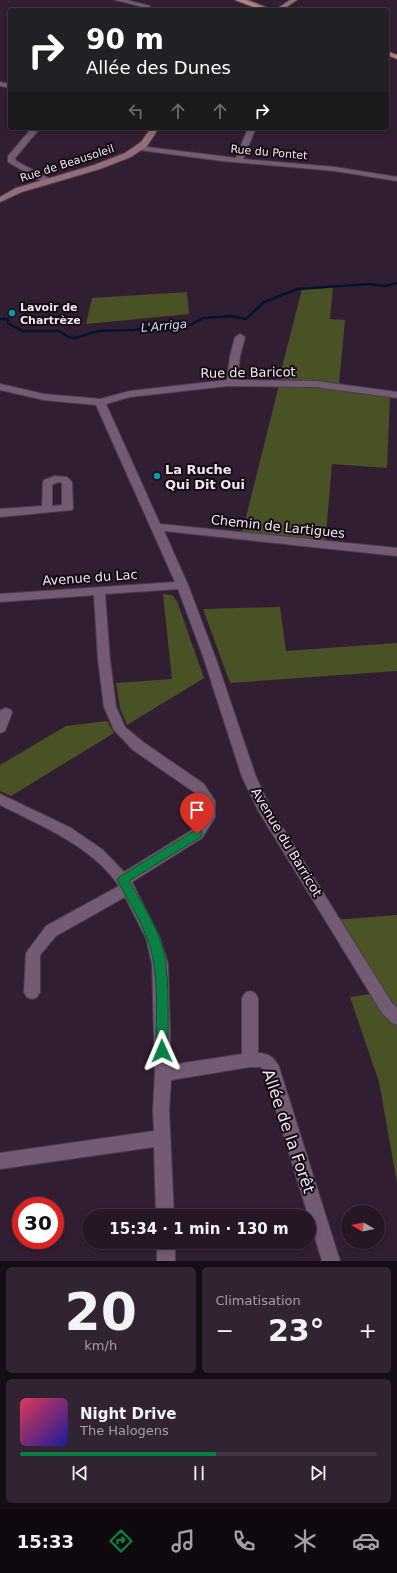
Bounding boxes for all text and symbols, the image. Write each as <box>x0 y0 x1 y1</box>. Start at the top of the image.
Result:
text: 90 m <box>86 23 164 56</box>
icon: right <box>20 24 72 76</box>
text: Allée des Dunes <box>86 57 231 78</box>
icon: left <box>125 100 147 122</box>
icon: ahead <box>167 100 189 122</box>
icon: ahead <box>209 100 231 122</box>
icon: right <box>251 100 273 122</box>
street label: Rue de Beausoleil <box>19 142 116 185</box>
street label: Rue du Pontet <box>230 143 309 162</box>
place label: Lavoir de Chartrèze <box>20 301 81 327</box>
marker: Lavoir de Chartrèze <box>7 308 17 318</box>
water label: L'Arriga <box>140 317 188 335</box>
street label: Rue de Baricot <box>200 364 296 381</box>
place label: La Ruche Qui Dit Oui <box>165 462 245 492</box>
marker: La Ruche Qui Dit Oui <box>152 471 162 481</box>
street label: Chemin de Lartigues <box>210 512 346 541</box>
street label: Avenue du Lac <box>42 567 138 588</box>
street label: Avenue du Barricot <box>248 785 325 899</box>
pin <box>180 793 214 834</box>
icon: arrive <box>186 799 208 821</box>
position arrow <box>141 1030 183 1072</box>
street label: Allée de la Forêt <box>258 1067 319 1196</box>
speed limit sign: 30 <box>12 1197 64 1249</box>
north arrow <box>341 1205 385 1249</box>
map controls <box>341 1205 385 1249</box>
text: 15:34 · 1 min · 130 m <box>109 1220 289 1238</box>
text: 20 <box>65 1282 137 1342</box>
text: Climatisation <box>216 1293 301 1308</box>
text: 23° <box>268 1313 325 1348</box>
text: − <box>216 1318 234 1343</box>
text: + <box>359 1318 377 1343</box>
text: km/h <box>84 1338 117 1353</box>
text: Night Drive <box>80 1405 176 1423</box>
text: The Halogens <box>80 1423 169 1438</box>
icon: previous <box>69 1462 91 1484</box>
icon: pause <box>188 1462 210 1484</box>
icon: next <box>307 1462 329 1484</box>
icon: directions <box>107 1527 135 1555</box>
icon: music <box>169 1527 197 1555</box>
icon: phone <box>230 1527 258 1555</box>
icon: climate <box>291 1527 319 1555</box>
icon: car <box>352 1527 380 1555</box>
text: 15:33 <box>17 1531 74 1552</box>

